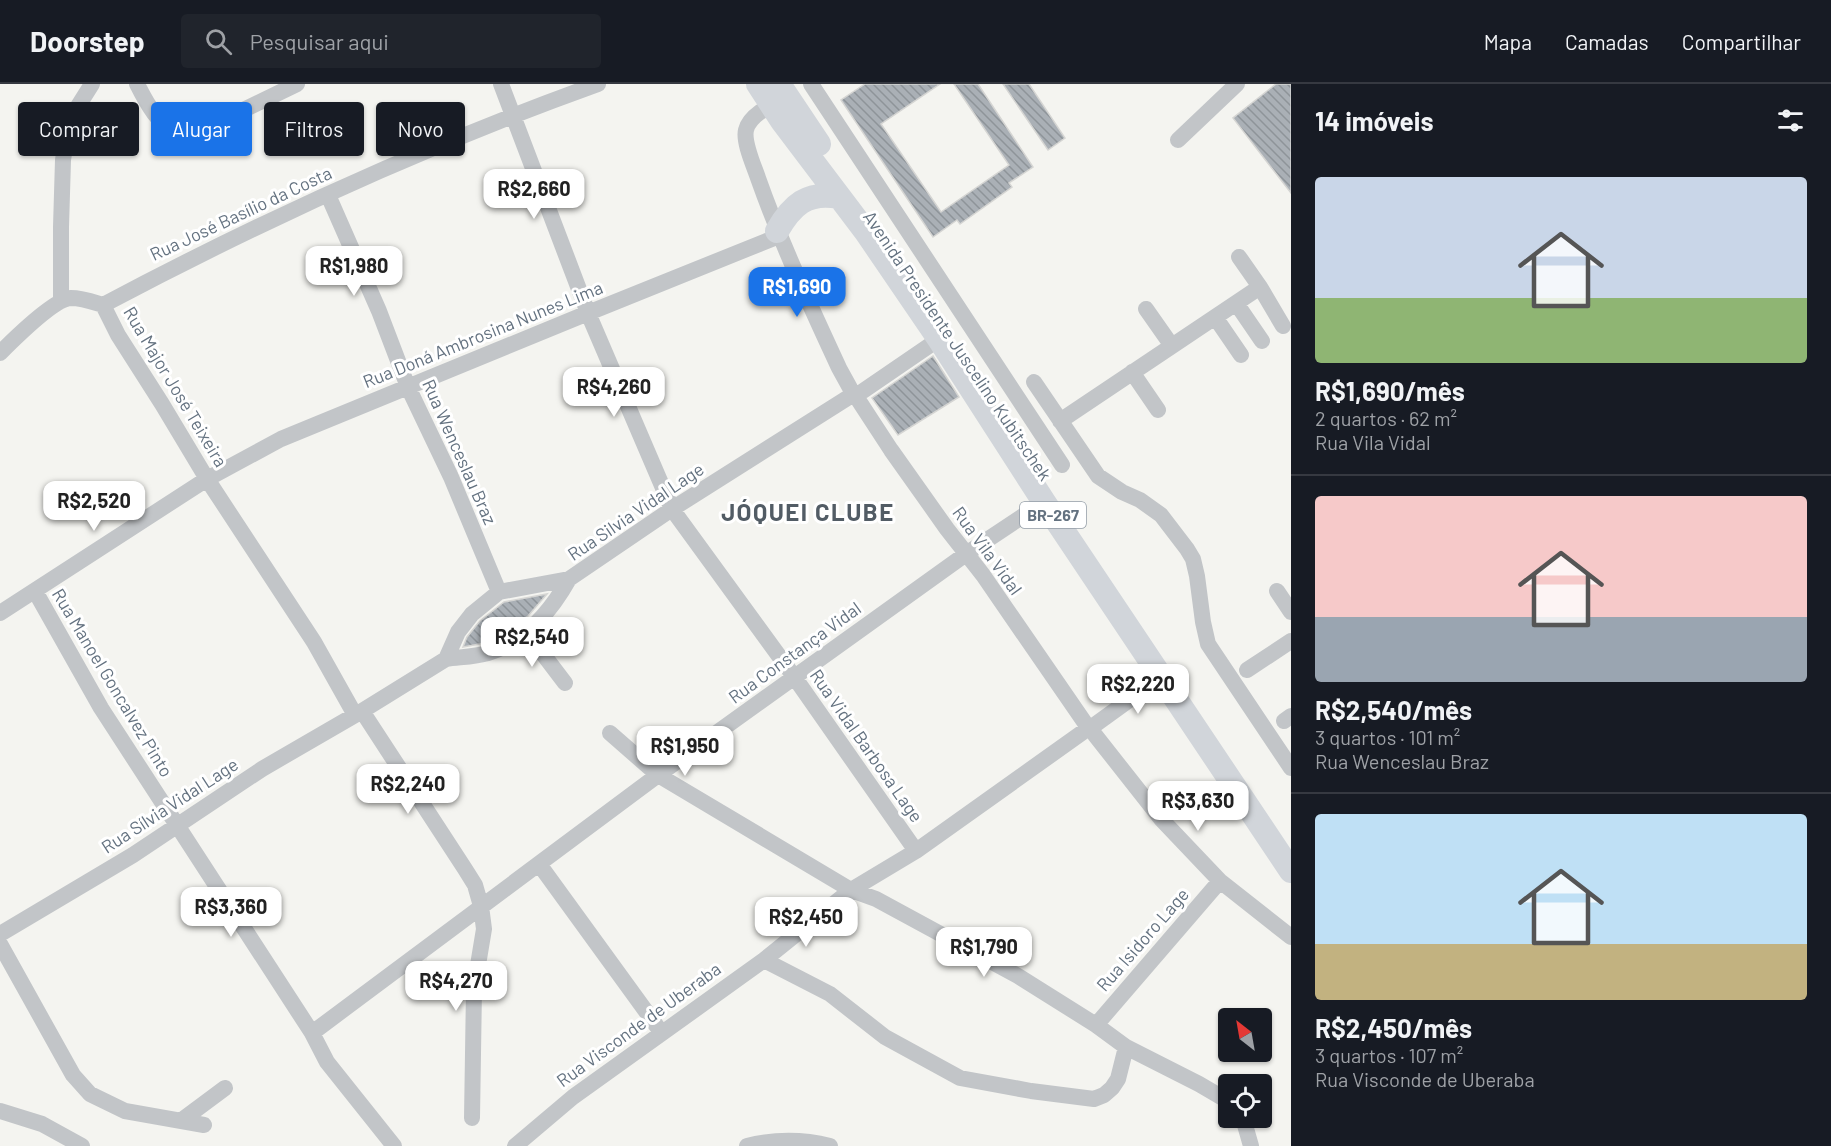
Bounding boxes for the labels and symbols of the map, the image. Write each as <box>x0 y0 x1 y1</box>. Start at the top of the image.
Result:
street label: Rua José Basílio da Costa <box>146 161 335 265</box>
pin: R$2,660 <box>479 169 589 220</box>
street label: Avenida Presidente Juscelino Kubitschek <box>859 206 1057 485</box>
pin: R$1,980 <box>299 246 409 297</box>
pin: R$1,690 <box>742 267 852 318</box>
street label: Rua Doná Ambrosina Nunes Lima <box>360 276 606 392</box>
street label: Rua Major José Teixeira <box>119 302 232 471</box>
pin: R$4,260 <box>559 367 669 418</box>
street label: Rua Wenceslau Braz <box>418 376 502 528</box>
street label: Rua Silvia Vidal Lage <box>563 458 708 565</box>
pin: R$2,520 <box>39 481 149 532</box>
district label: JÓQUEI CLUBE <box>721 497 895 526</box>
street label: Rua Vila Vidal <box>948 502 1027 599</box>
road number: BR-267 <box>1020 502 1086 528</box>
street label: Rua Manoel Goncalvez Pinto <box>48 584 178 781</box>
street label: Rua Constança Vidal <box>724 597 865 708</box>
pin: R$2,540 <box>477 617 587 668</box>
pin: R$2,220 <box>1083 664 1193 715</box>
street label: Rua Vidal Barbosa Lage <box>806 665 928 826</box>
pin: R$1,950 <box>630 726 740 777</box>
street label: Rua Sílvia Vidal Lage <box>97 753 242 858</box>
pin: R$2,240 <box>353 764 463 815</box>
pin: R$3,630 <box>1143 781 1253 832</box>
street label: Rua Isidoro Lage <box>1091 883 1193 995</box>
pin: R$3,360 <box>176 887 286 938</box>
pin: R$2,450 <box>751 897 861 948</box>
pin: R$1,790 <box>929 927 1039 978</box>
street label: Rua Visconde de Uberaba <box>552 957 725 1091</box>
pin: R$4,270 <box>401 961 511 1012</box>
north arrow <box>1218 1008 1272 1062</box>

